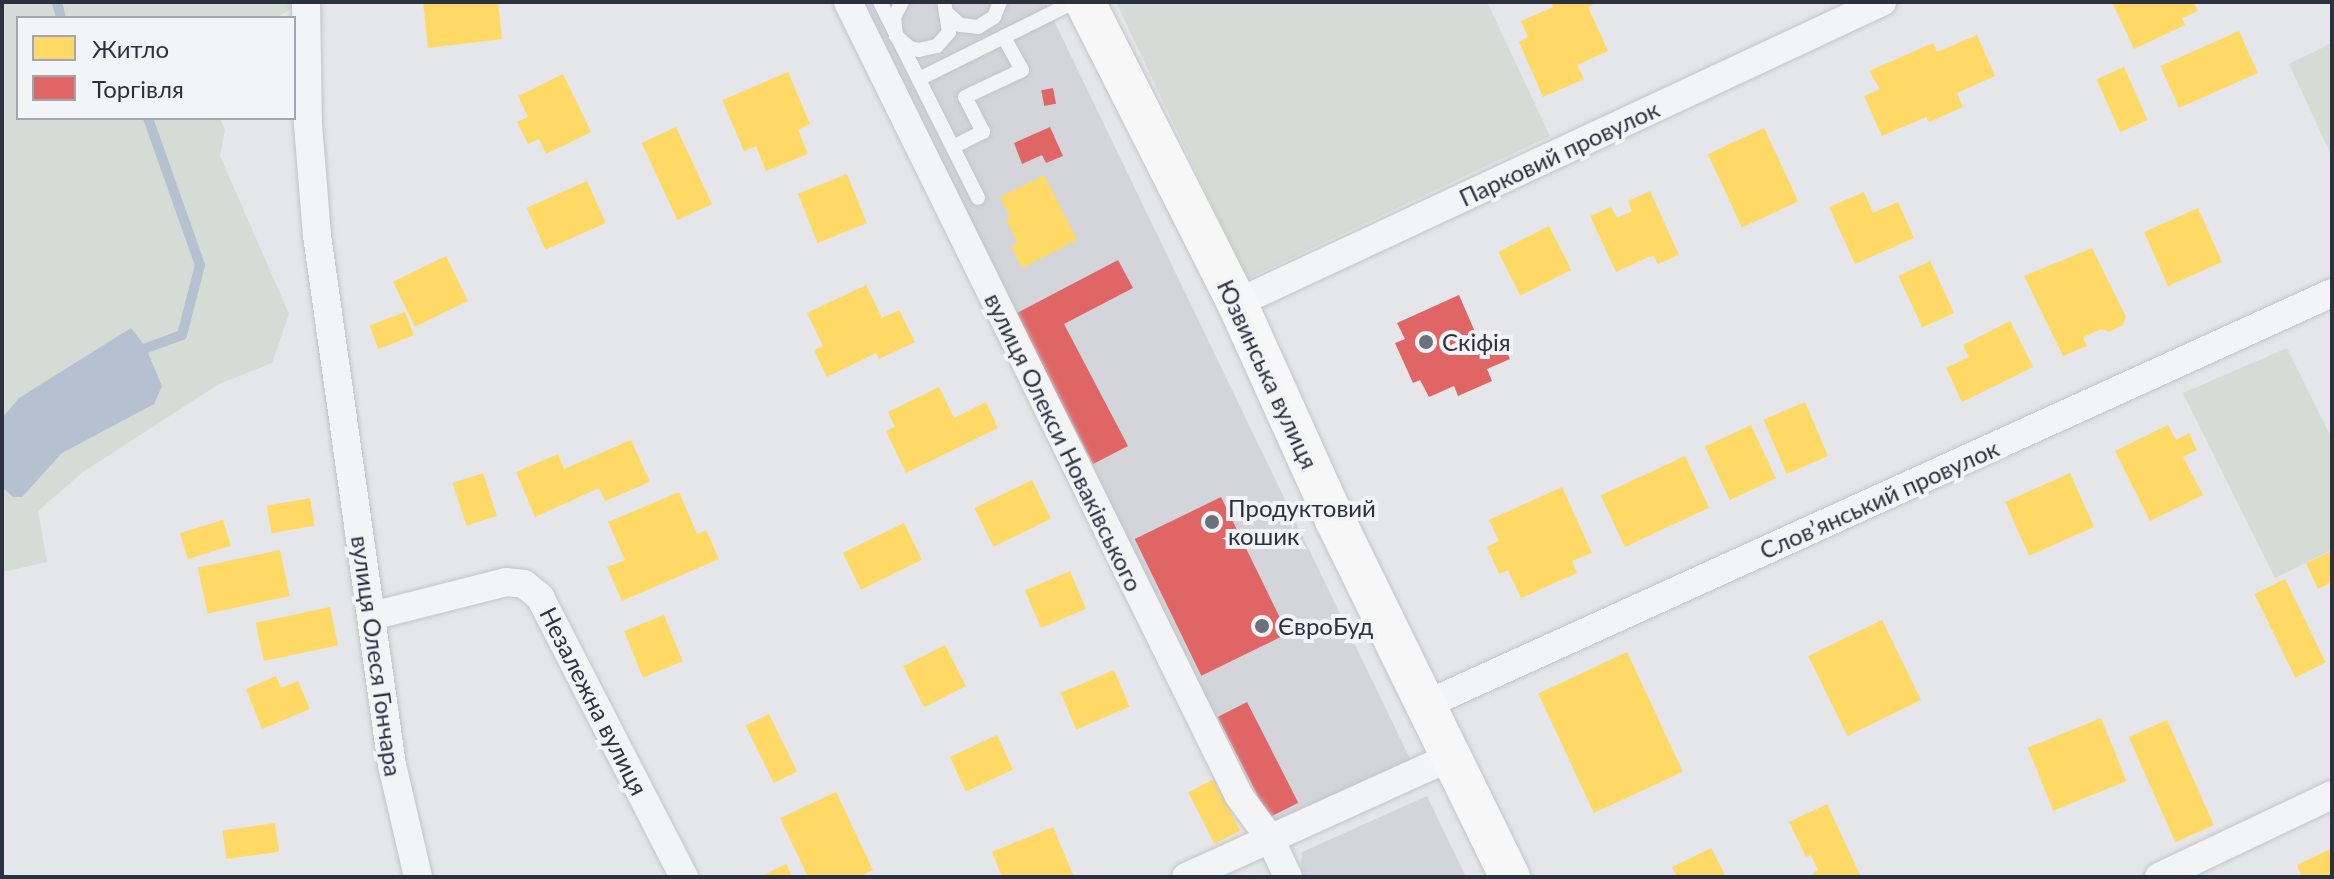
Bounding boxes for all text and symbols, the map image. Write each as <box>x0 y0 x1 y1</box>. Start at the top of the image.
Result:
legend <box>16 16 296 120</box>
text: Житло <box>92 34 169 63</box>
text: Торгівля <box>92 74 184 103</box>
street label: Парковий провулок <box>1454 94 1664 212</box>
street label: Юзвинська вулиця <box>1212 275 1324 473</box>
street label: вулиця Олекси Новаківського <box>979 288 1149 596</box>
place label: Скіфія <box>1442 328 1511 356</box>
marker: Скіфія <box>1417 333 1435 351</box>
street label: Словʼянський провулок <box>1755 433 2003 565</box>
place label: Продуктовий кошик <box>1228 494 1376 550</box>
marker: Продуктовий кошик <box>1203 513 1221 531</box>
street label: вулиця Олеся Гончара <box>346 534 408 778</box>
street label: Незалежна вулиця <box>534 602 654 800</box>
place label: ЄвроБуд <box>1278 612 1373 640</box>
marker: ЄвроБуд <box>1253 617 1271 635</box>

